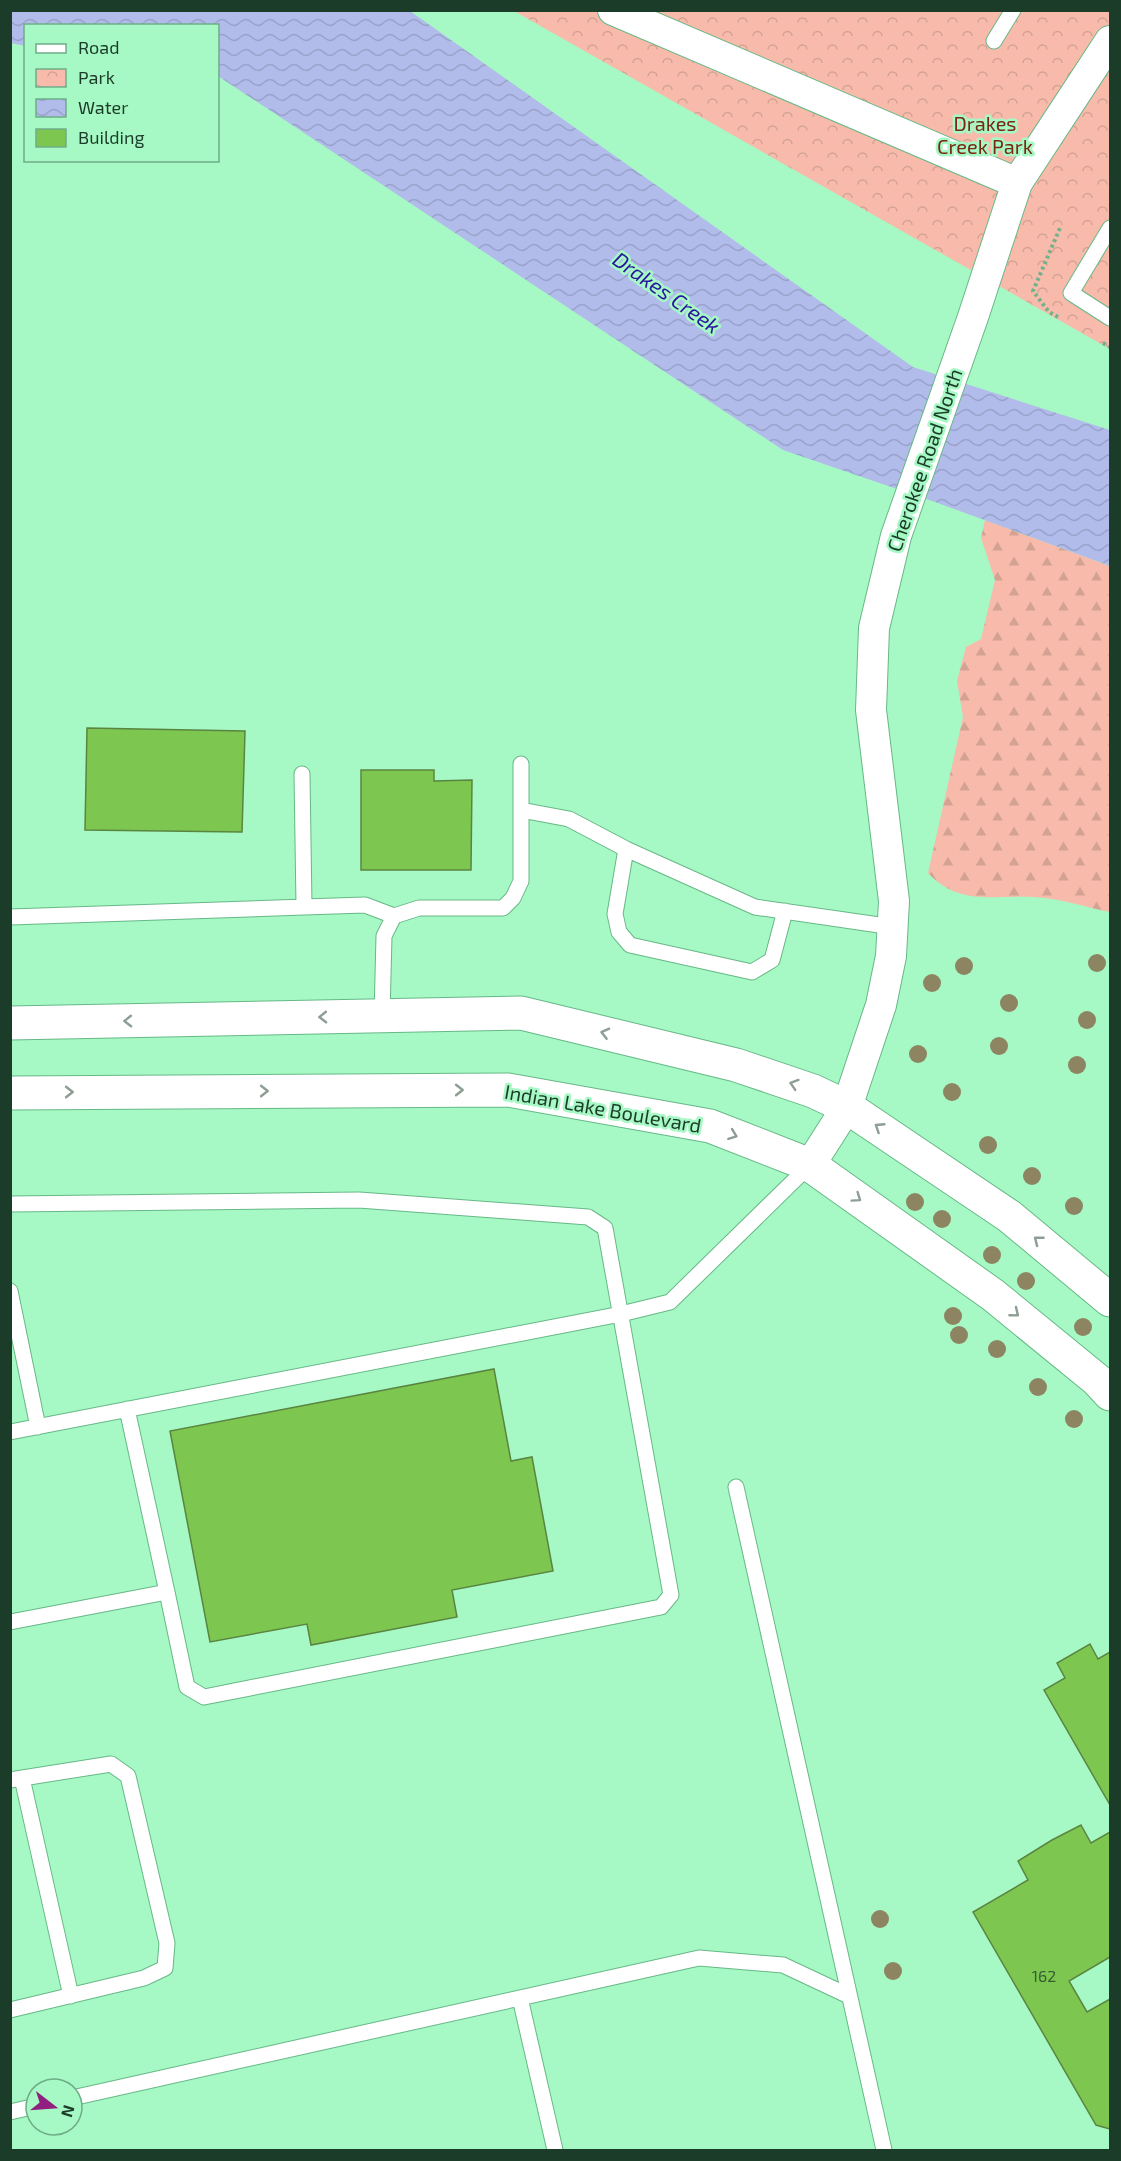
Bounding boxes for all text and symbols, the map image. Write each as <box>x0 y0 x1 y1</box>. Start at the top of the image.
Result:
legend <box>24 24 219 162</box>
text: Road <box>78 36 119 58</box>
text: Park <box>78 66 115 88</box>
text: Water <box>78 96 128 118</box>
park label: Drakes Creek Park <box>937 111 1033 158</box>
text: Building <box>78 126 145 148</box>
water label: Drakes Creek <box>609 246 725 338</box>
street label: Cherokee Road North <box>881 365 967 555</box>
one-way arrow <box>319 1011 328 1023</box>
one-way arrow <box>124 1015 133 1027</box>
one-way arrow <box>601 1028 611 1041</box>
street label: Indian Lake Boulevard <box>503 1079 703 1137</box>
one-way arrow <box>789 1079 800 1091</box>
one-way arrow <box>454 1084 463 1096</box>
one-way arrow <box>259 1085 268 1097</box>
one-way arrow <box>64 1086 73 1098</box>
one-way arrow <box>875 1123 886 1134</box>
one-way arrow <box>727 1128 738 1140</box>
one-way arrow <box>851 1191 862 1202</box>
one-way arrow <box>1034 1236 1045 1247</box>
one-way arrow <box>1008 1306 1019 1317</box>
house number: 162 <box>1032 1966 1056 1985</box>
north arrow <box>24 2077 84 2137</box>
text: N <box>58 2103 80 2120</box>

